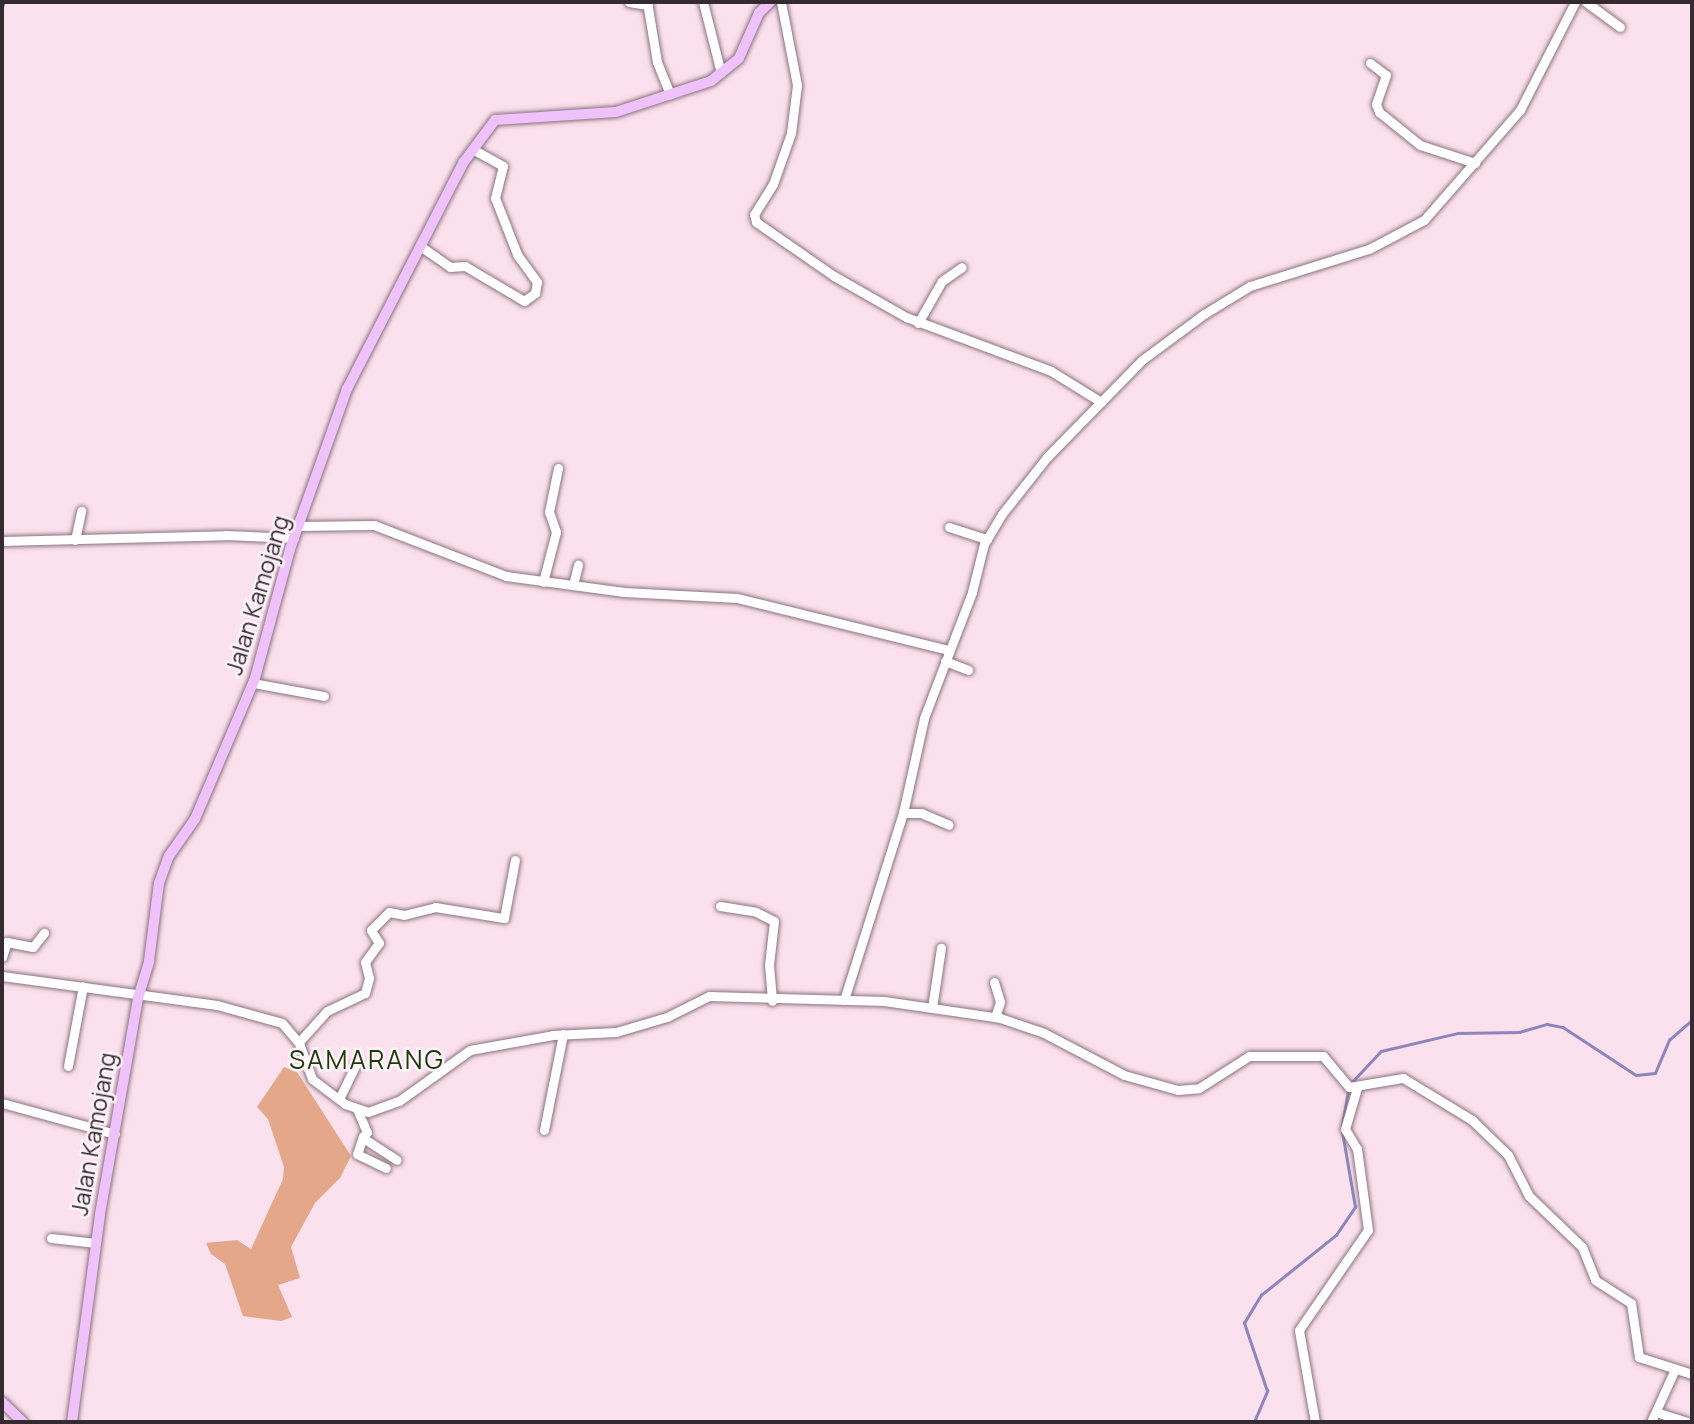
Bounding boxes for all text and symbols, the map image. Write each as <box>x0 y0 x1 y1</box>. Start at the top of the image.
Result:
street label: Jalan Kamojang <box>220 512 294 678</box>
district label: SAMARANG <box>290 1044 444 1076</box>
street label: Jalan Kamojang <box>65 1050 121 1218</box>

